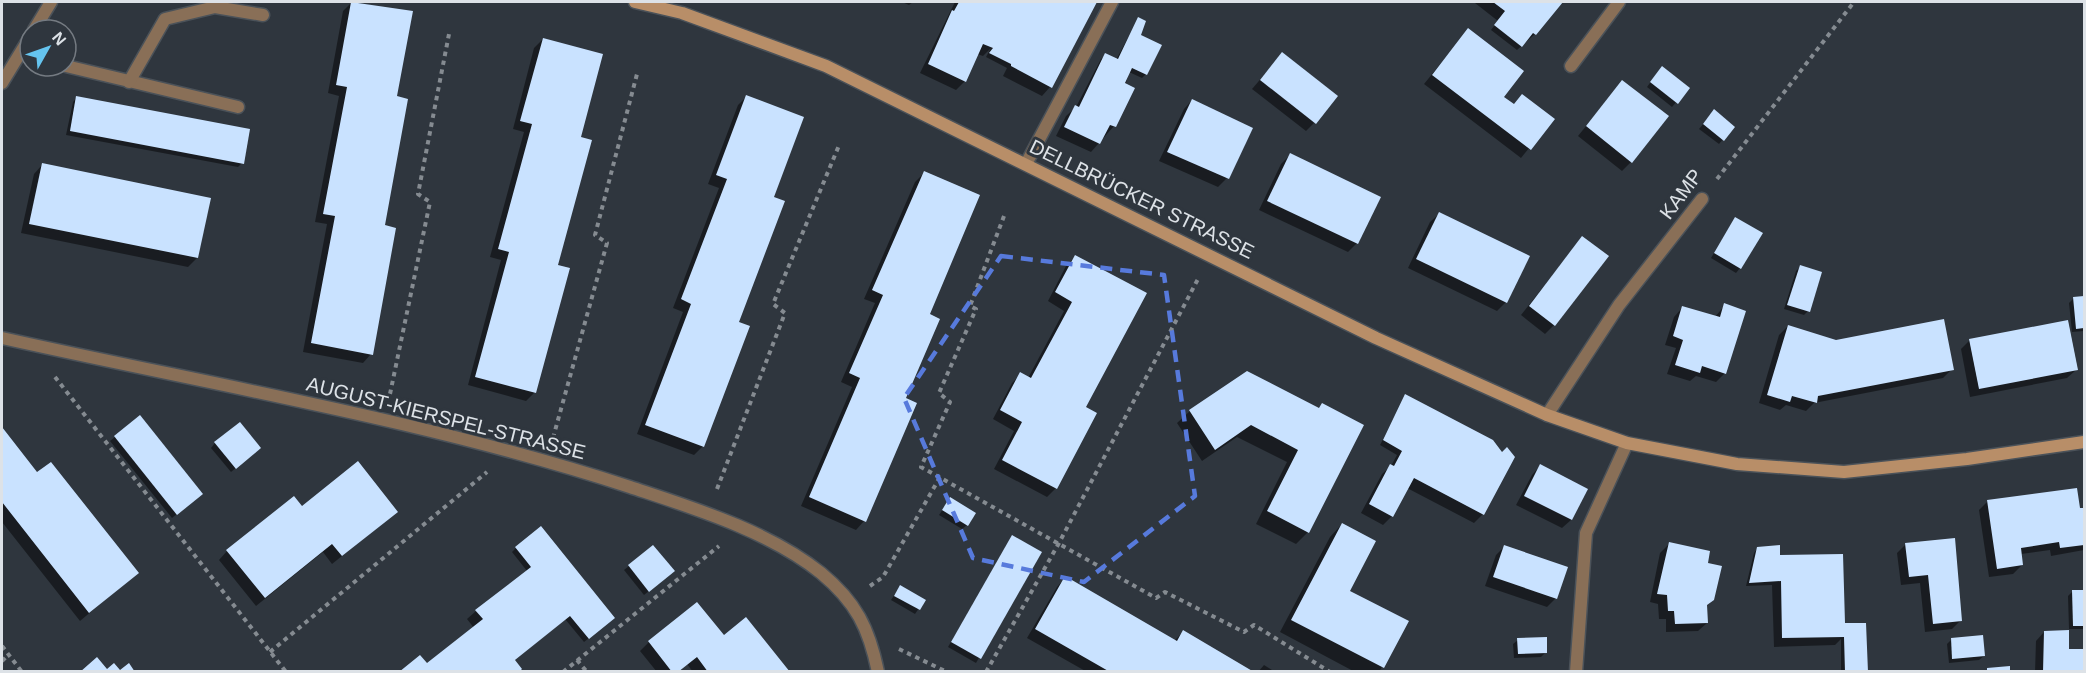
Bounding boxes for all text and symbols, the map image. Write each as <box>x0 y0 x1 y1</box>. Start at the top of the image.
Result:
north arrow <box>18 18 78 78</box>
text: N <box>49 29 69 49</box>
street label: DELLBRÜCKER STRASSE <box>1026 135 1258 263</box>
street label: KAMP <box>1655 165 1707 223</box>
street label: AUGUST-KIERSPEL-STRASSE <box>304 373 588 463</box>

